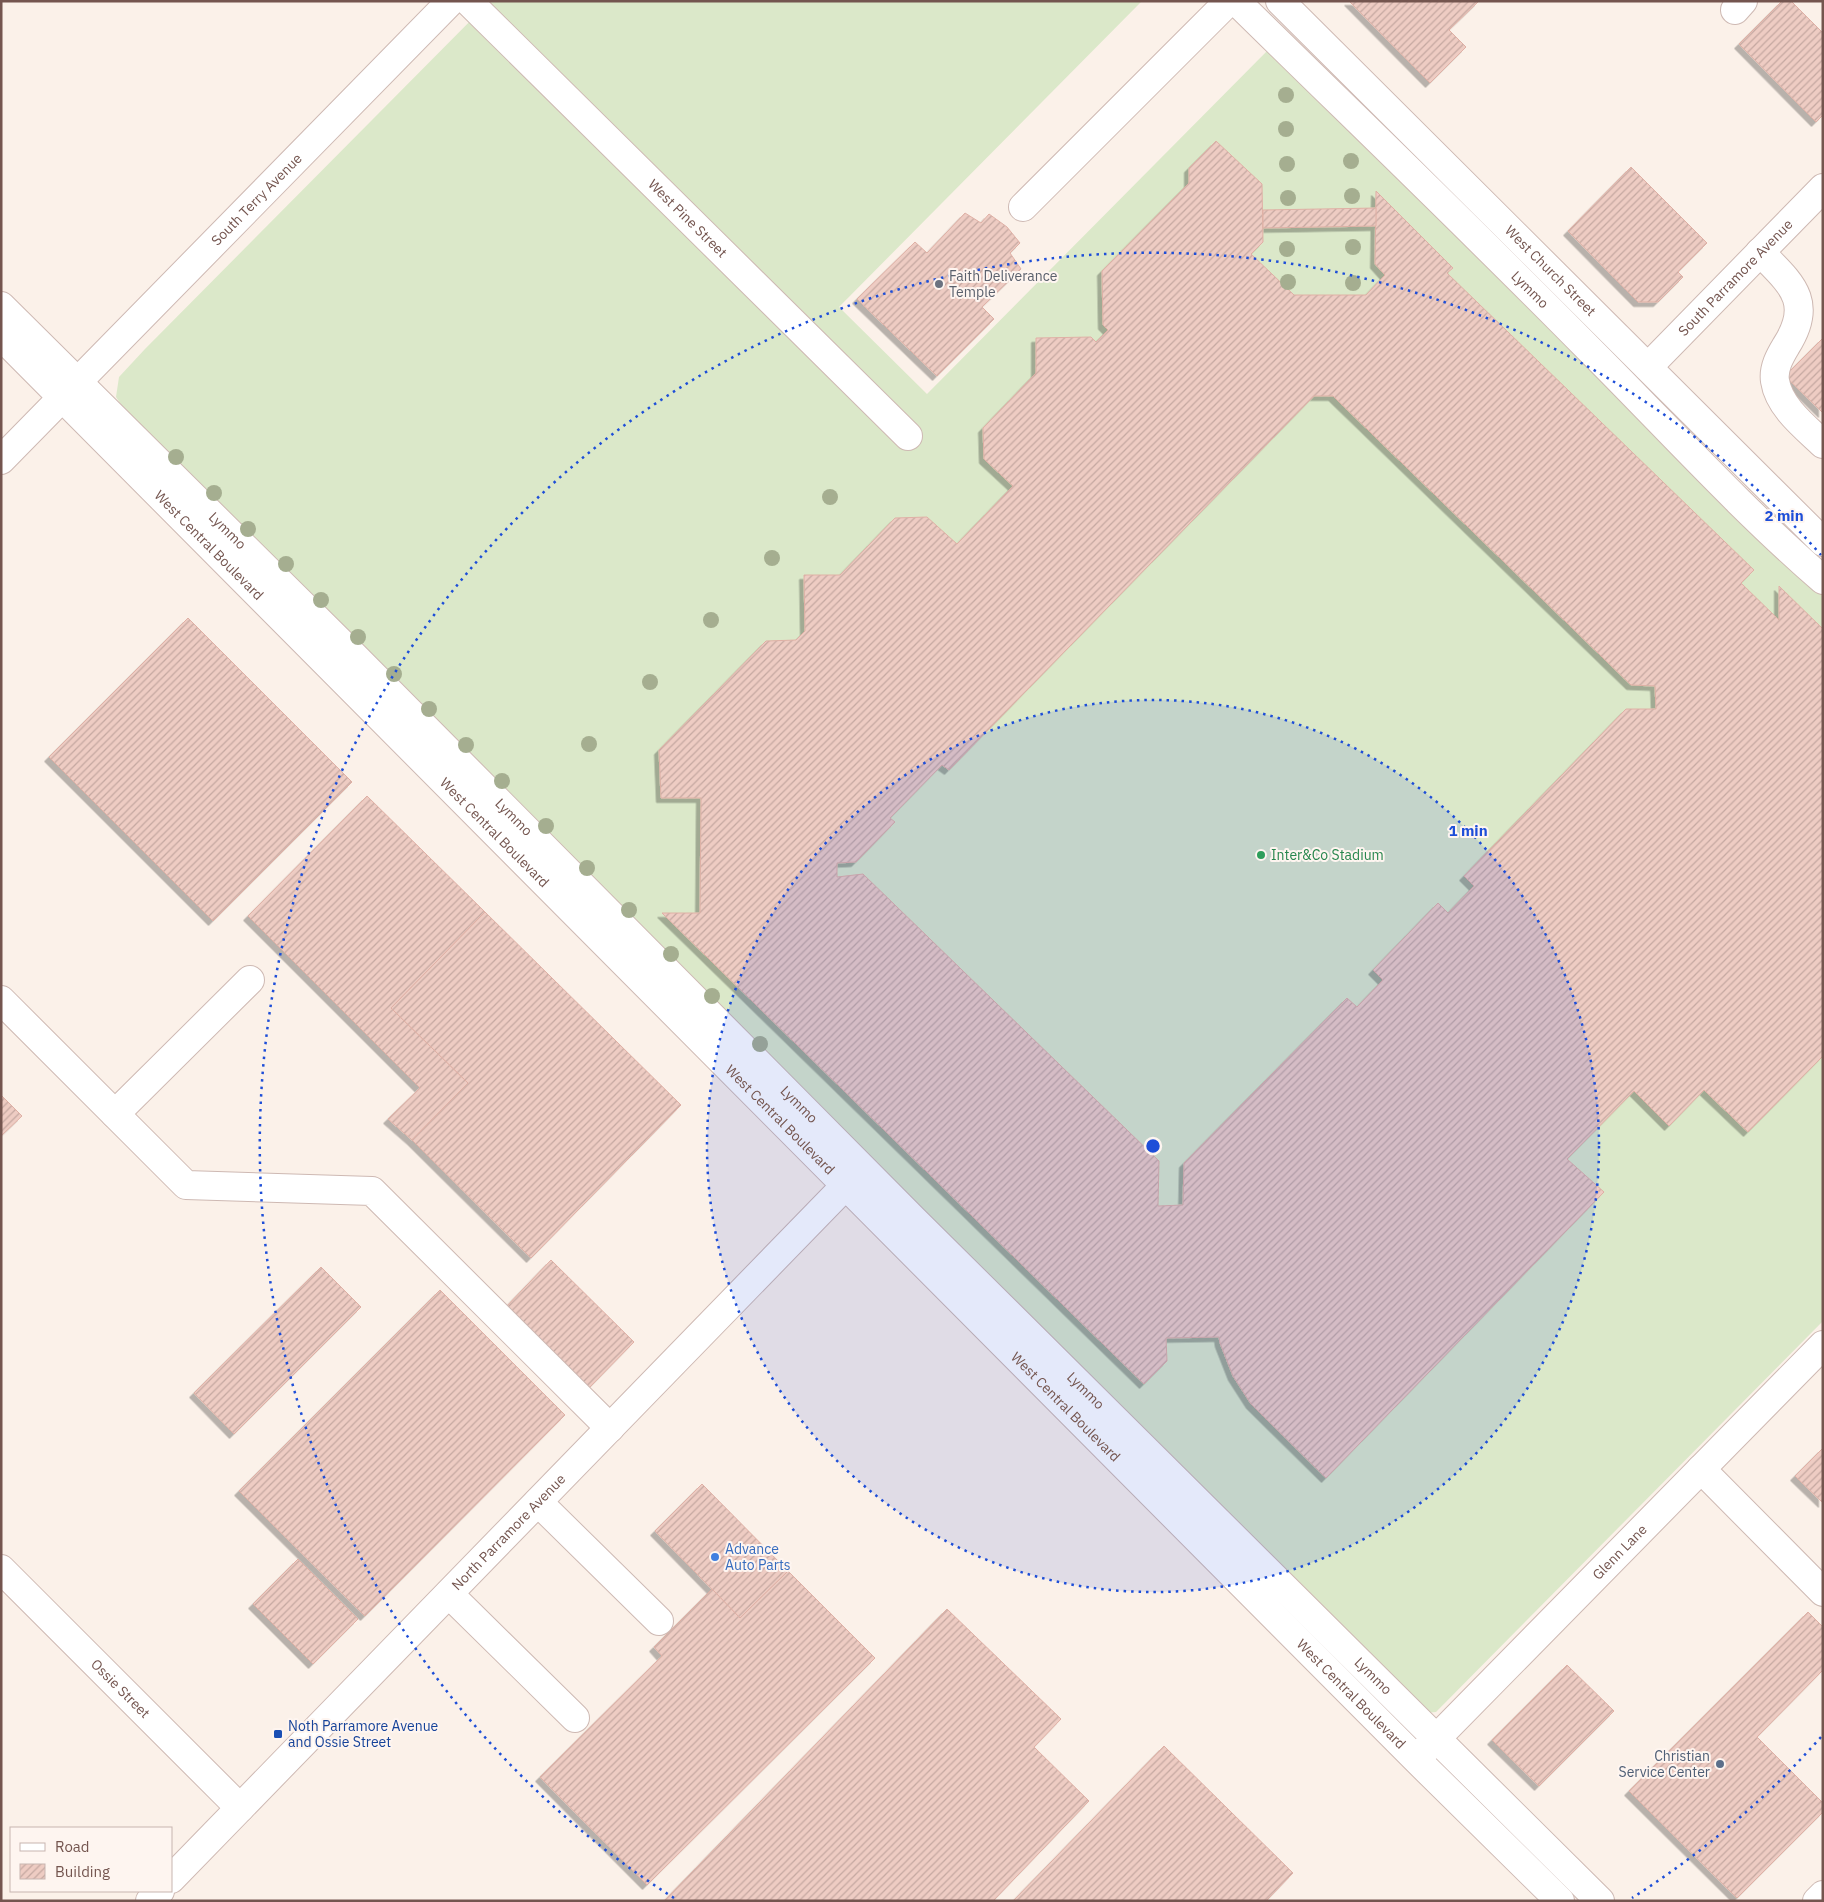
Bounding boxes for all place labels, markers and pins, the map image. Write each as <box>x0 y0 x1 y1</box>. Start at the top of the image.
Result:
place label: Faith Deliverance Temple <box>949 267 1058 301</box>
marker: Faith Deliverance Temple <box>933 278 945 290</box>
place label: Inter&Co Stadium <box>1271 846 1384 864</box>
marker: Inter&Co Stadium <box>1255 849 1267 861</box>
centre of rings <box>1144 1137 1162 1155</box>
place label: Advance Auto Parts <box>725 1540 791 1574</box>
marker: Advance Auto Parts <box>709 1551 721 1563</box>
place label: Noth Parramore Avenue and Ossie Street <box>288 1717 439 1751</box>
marker: Noth Parramore Avenue and Ossie Street <box>272 1728 284 1740</box>
place label: Christian Service Center <box>1619 1747 1710 1781</box>
marker: Christian Service Center <box>1714 1758 1726 1770</box>

